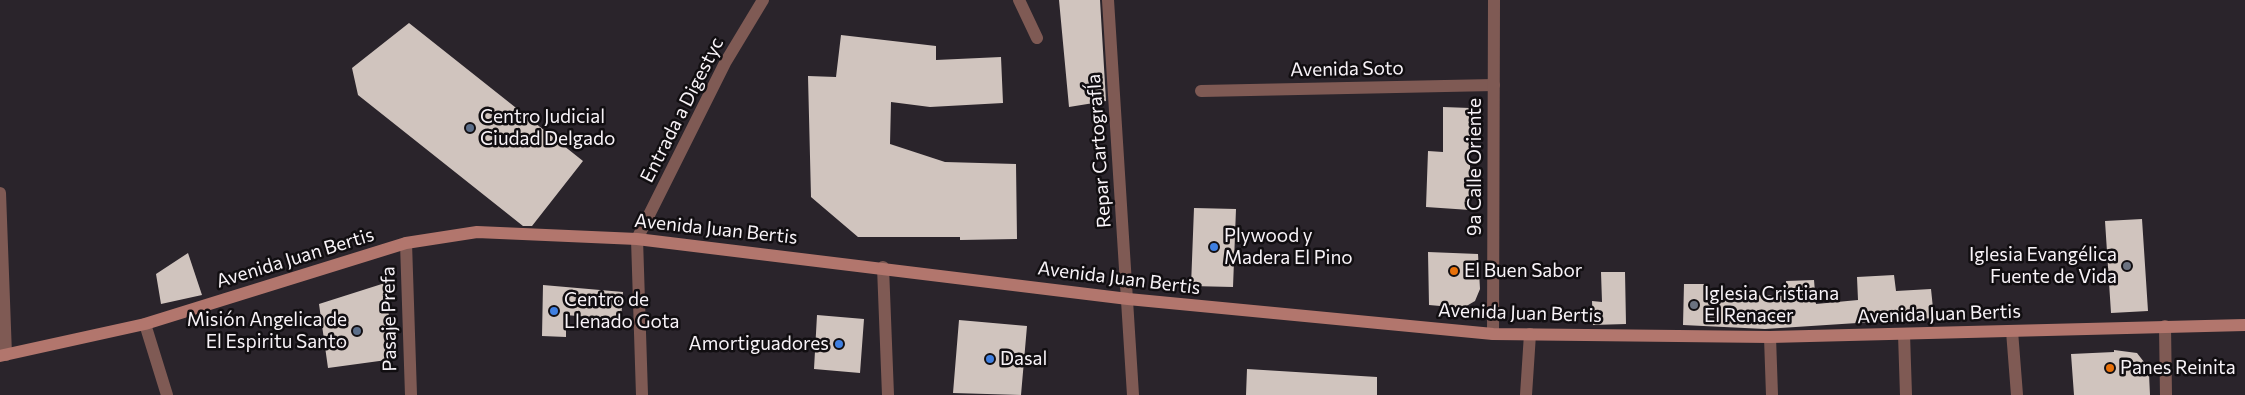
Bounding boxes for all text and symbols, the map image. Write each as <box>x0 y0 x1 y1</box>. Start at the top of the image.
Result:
street label: Entrada a Digestyc <box>636 34 728 186</box>
street label: Avenida Soto <box>1290 57 1404 81</box>
street label: Repar CartografÍa <box>1082 73 1116 229</box>
street label: 9a Calle Oriente <box>1464 98 1486 236</box>
place label: Centro Judicial Ciudad Delgado <box>480 106 615 150</box>
marker: Centro Judicial Ciudad Delgado <box>464 122 476 134</box>
street label: Avenida Juan Bertis <box>633 209 799 249</box>
street label: Avenida Juan Bertis <box>213 223 377 293</box>
place label: Plywood y Madera El Pino <box>1224 225 1353 269</box>
marker: Plywood y Madera El Pino <box>1208 241 1220 253</box>
place label: Iglesia Evangélica Fuente de Vida <box>1969 244 2117 288</box>
street label: Avenida Juan Bertis <box>1036 257 1202 299</box>
place label: El Buen Sabor <box>1464 260 1582 282</box>
marker: Iglesia Evangélica Fuente de Vida <box>2121 260 2133 272</box>
marker: El Buen Sabor <box>1448 265 1460 277</box>
street label: Pasaje Prefa <box>377 266 401 372</box>
place label: Iglesia Cristiana El Renacer <box>1704 283 1839 327</box>
place label: Centro de Llenado Gota <box>564 289 679 333</box>
street label: Avenida Juan Bertis <box>1438 299 1602 327</box>
marker: Iglesia Cristiana El Renacer <box>1688 299 1700 311</box>
street label: Avenida Juan Bertis <box>1857 300 2021 328</box>
marker: Centro de Llenado Gota <box>548 305 560 317</box>
place label: Misión Angelica de El Espiritu Santo <box>187 309 347 353</box>
marker: Misión Angelica de El Espiritu Santo <box>351 325 363 337</box>
place label: Amortiguadores <box>689 333 829 355</box>
marker: Amortiguadores <box>833 338 845 350</box>
place label: Dasal <box>1000 348 1047 370</box>
marker: Dasal <box>984 353 996 365</box>
place label: Panes Reinita <box>2120 357 2236 379</box>
marker: Panes Reinita <box>2104 362 2116 374</box>

